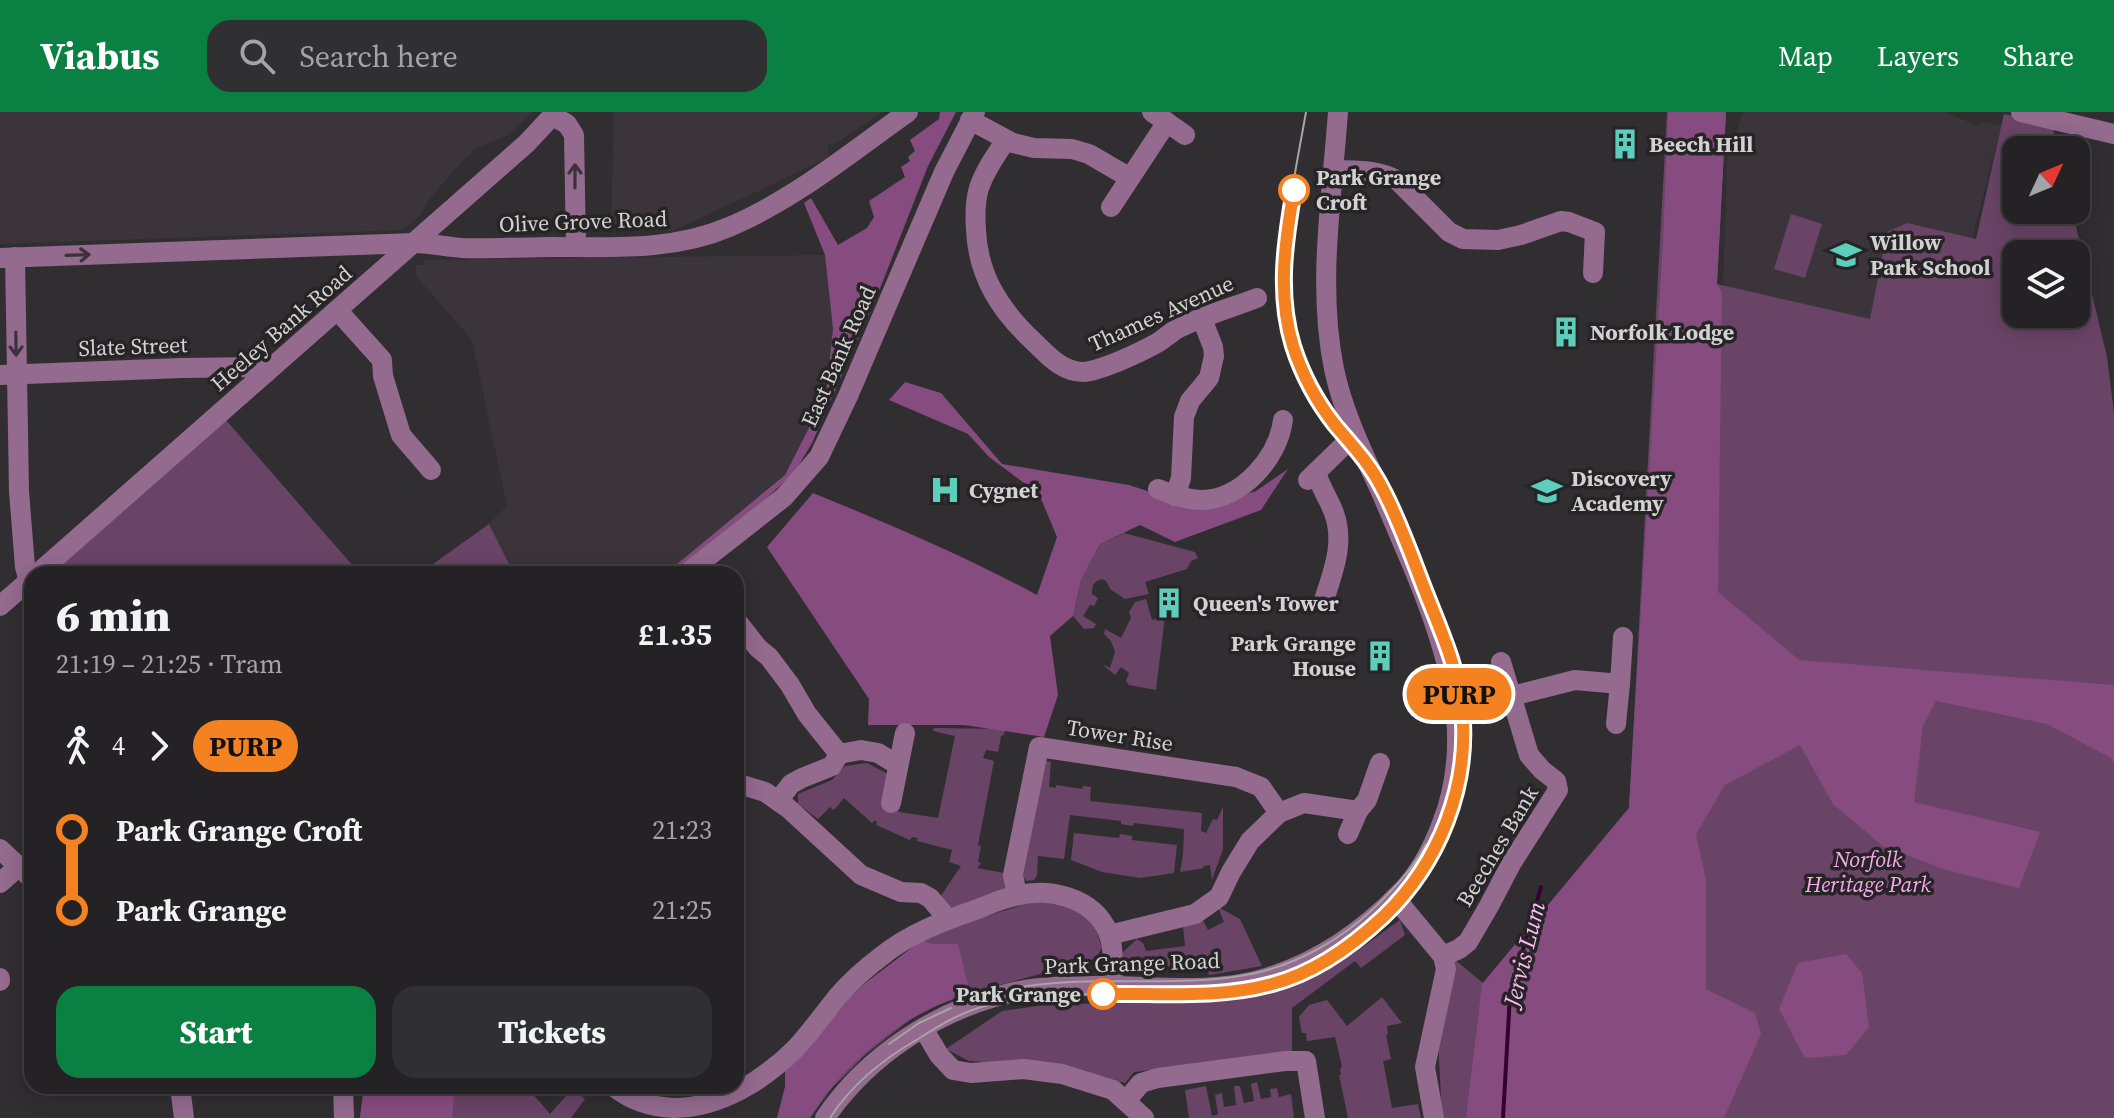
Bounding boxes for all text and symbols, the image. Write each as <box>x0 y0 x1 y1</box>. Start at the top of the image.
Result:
search box <box>207 20 767 92</box>
text: Viabus <box>40 30 159 82</box>
icon: search <box>235 34 279 78</box>
text: Search here <box>299 36 458 77</box>
text: Map <box>1778 37 1833 75</box>
text: Layers <box>1877 37 1959 75</box>
text: Share <box>2003 37 2074 75</box>
building icon: Beech Hill <box>1608 127 1642 161</box>
place label: Beech Hill <box>1649 129 1753 159</box>
north arrow <box>2002 136 2090 224</box>
map controls <box>2002 136 2090 328</box>
place label: Park Grange Croft <box>1316 162 1441 217</box>
one-way arrow <box>567 163 583 190</box>
marker: Park Grange Croft <box>1279 175 1309 205</box>
street label: Olive Grove Road <box>498 203 668 239</box>
place label: Willow Park School <box>1870 227 1991 282</box>
school or university icon: Willow Park School <box>1829 238 1863 272</box>
button: layers <box>2002 240 2090 328</box>
one-way arrow <box>64 247 91 262</box>
street label: Heeley Bank Road <box>204 258 359 398</box>
street label: Thames Avenue <box>1084 268 1238 358</box>
street label: East Bank Road <box>793 280 883 431</box>
building icon: Norfolk Lodge <box>1549 315 1583 349</box>
place label: Norfolk Lodge <box>1590 317 1734 347</box>
street label: Slate Street <box>78 329 189 363</box>
one-way arrow <box>8 330 24 357</box>
place label: Discovery Academy <box>1571 463 1672 518</box>
hospital icon: Cygnet <box>928 473 962 507</box>
school or university icon: Discovery Academy <box>1530 474 1564 508</box>
place label: Cygnet <box>969 475 1039 505</box>
text: 6 min <box>56 585 171 646</box>
building icon: Queen's Tower <box>1152 586 1186 620</box>
place label: Queen's Tower <box>1193 588 1339 618</box>
text: £1.35 <box>638 614 712 655</box>
place label: Park Grange House <box>1231 628 1356 683</box>
building icon: Park Grange House <box>1363 639 1397 673</box>
text: 21:19 – 21:25 · Tram <box>56 646 283 682</box>
line badge: PURP <box>1403 668 1515 720</box>
text: PURP <box>1422 675 1496 713</box>
street label: Tower Rise <box>1065 712 1175 758</box>
icon: walk <box>56 724 100 768</box>
icon: forward <box>137 724 181 768</box>
text: PURP <box>209 727 282 765</box>
text: 4 <box>112 728 125 764</box>
street label: Beeches Bank <box>1449 779 1545 912</box>
text: Park Grange Croft <box>116 810 363 851</box>
text: 21:23 <box>652 812 712 848</box>
park label: Norfolk Heritage Park <box>1804 844 1932 899</box>
text: Park Grange <box>116 890 287 931</box>
text: 21:25 <box>652 892 712 928</box>
water label: Jervis Lum <box>1494 898 1553 1013</box>
street label: Park Grange Road <box>1043 945 1221 981</box>
place label: Park Grange <box>956 979 1081 1009</box>
marker: Park Grange <box>1088 979 1118 1009</box>
button: Start <box>56 986 376 1078</box>
button: Tickets <box>392 986 712 1078</box>

